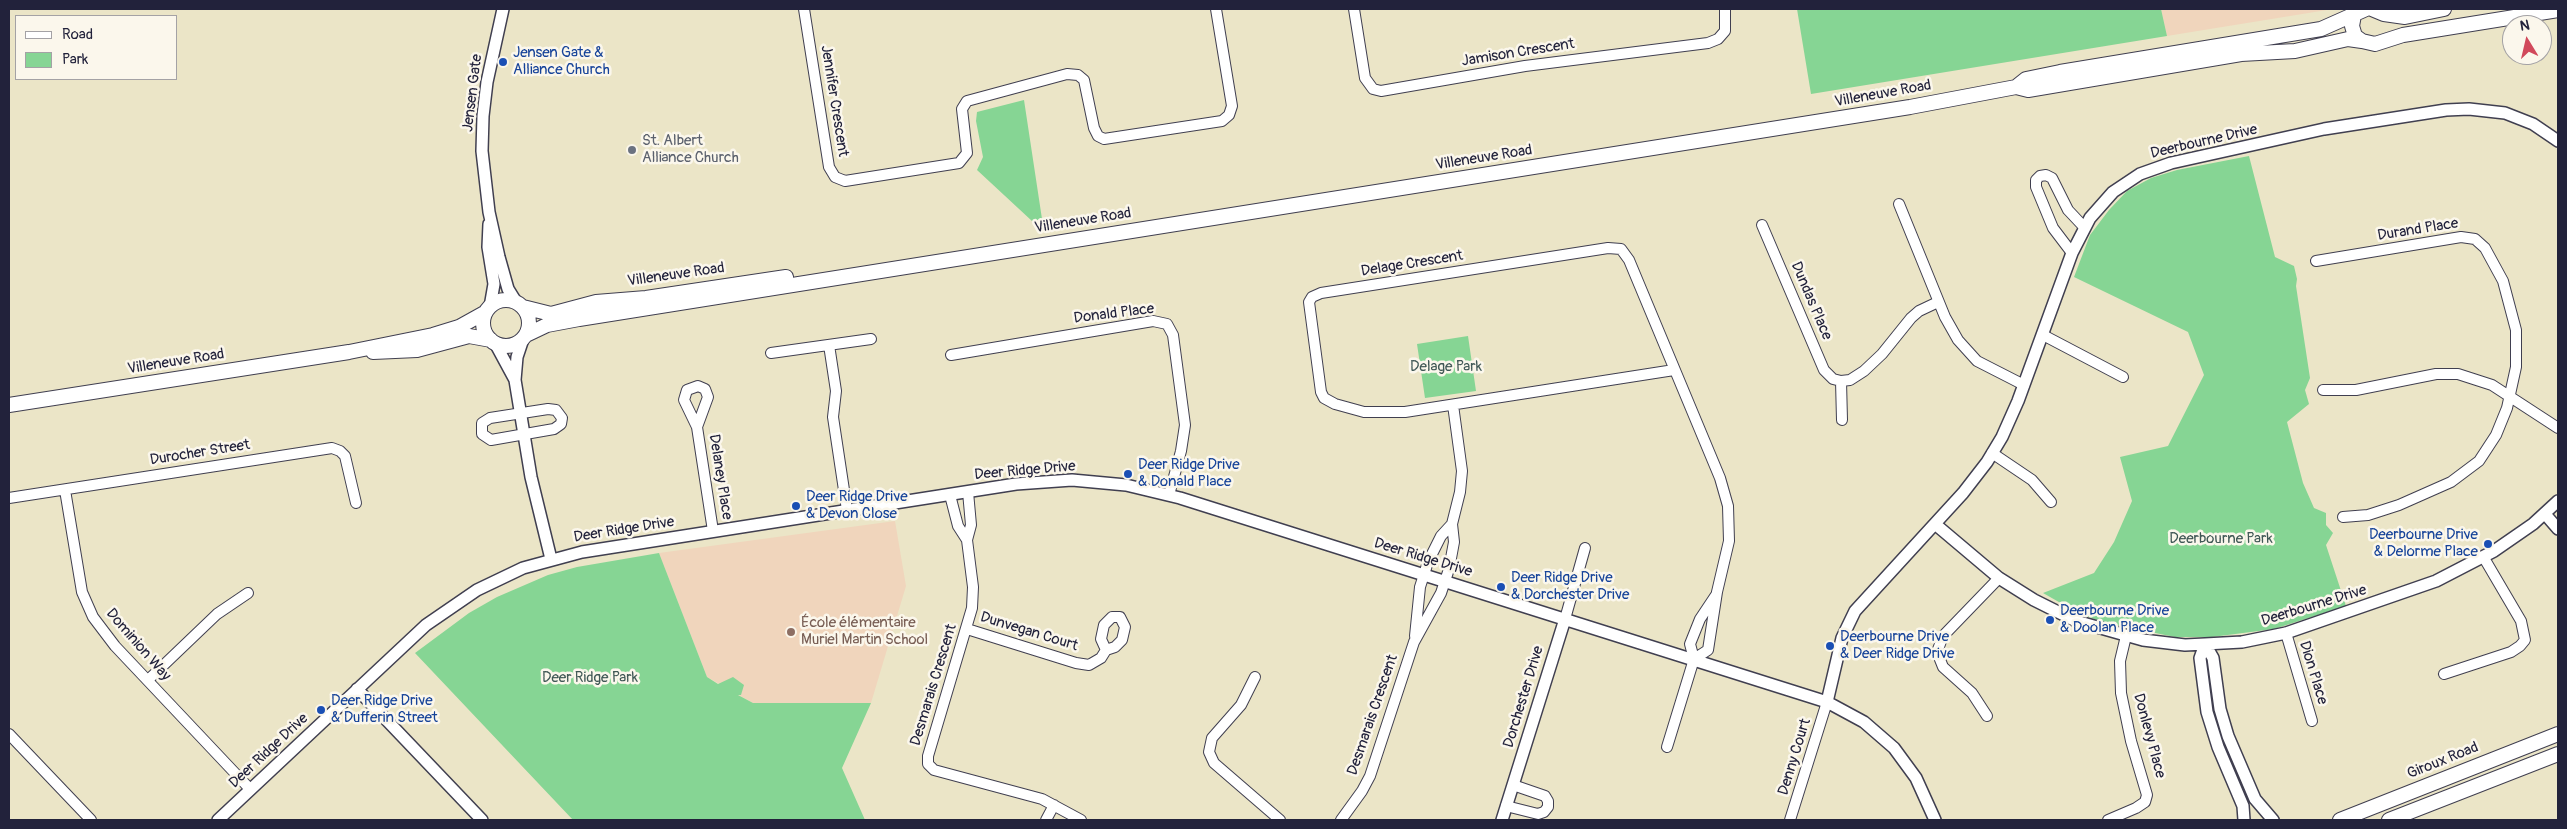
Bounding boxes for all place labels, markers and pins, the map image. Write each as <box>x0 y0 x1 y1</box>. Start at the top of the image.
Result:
place label: Jensen Gate & Alliance Church <box>513 44 610 79</box>
marker: Jensen Gate & Alliance Church <box>497 56 509 68</box>
place label: St. Albert Alliance Church <box>642 132 739 167</box>
marker: St. Albert Alliance Church <box>626 144 638 156</box>
place label: Deer Ridge Drive & Donald Place <box>1138 456 1240 491</box>
marker: Deer Ridge Drive & Donald Place <box>1122 468 1134 480</box>
place label: Deer Ridge Drive & Devon Close <box>806 488 908 523</box>
marker: Deer Ridge Drive & Devon Close <box>790 500 802 512</box>
place label: Deerbourne Drive & Delorme Place <box>2369 526 2478 561</box>
marker: Deerbourne Drive & Delorme Place <box>2482 538 2494 550</box>
place label: Deer Ridge Drive & Dorchester Drive <box>1511 569 1629 604</box>
marker: Deer Ridge Drive & Dorchester Drive <box>1495 581 1507 593</box>
place label: Deerbourne Drive & Doolan Place <box>2060 602 2169 637</box>
place label: École élémentaire Muriel Martin School <box>801 614 928 649</box>
marker: Deerbourne Drive & Doolan Place <box>2044 614 2056 626</box>
marker: École élémentaire Muriel Martin School <box>785 626 797 638</box>
place label: Deerbourne Drive & Deer Ridge Drive <box>1840 628 1954 663</box>
marker: Deerbourne Drive & Deer Ridge Drive <box>1824 640 1836 652</box>
place label: Deer Ridge Drive & Dufferin Street <box>331 692 438 727</box>
marker: Deer Ridge Drive & Dufferin Street <box>315 704 327 716</box>

